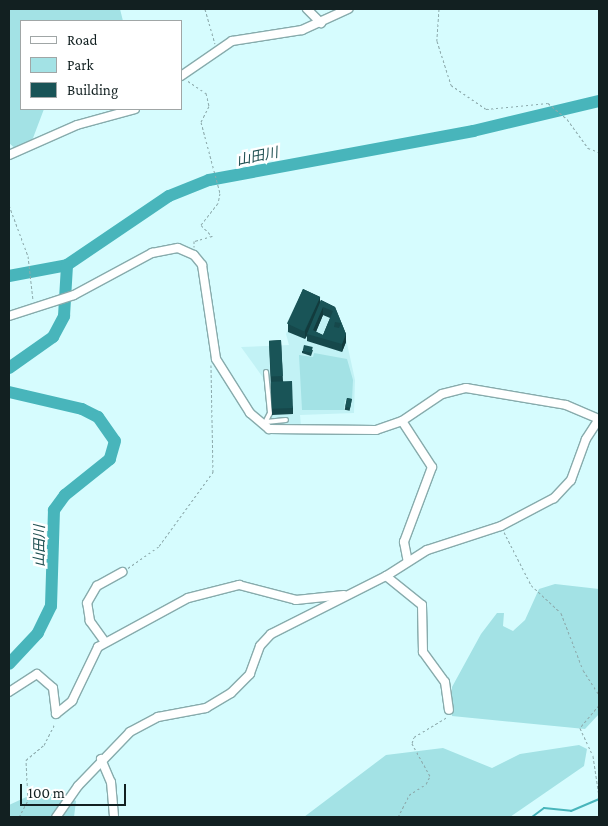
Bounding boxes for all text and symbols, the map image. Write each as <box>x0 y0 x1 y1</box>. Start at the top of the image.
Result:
legend <box>20 20 182 110</box>
text: Road <box>67 32 97 48</box>
text: Park <box>67 57 94 73</box>
text: Building <box>67 82 118 98</box>
water label: 山田川 <box>235 143 279 169</box>
water label: 山田川 <box>31 525 47 567</box>
scale bar <box>22 774 129 806</box>
text: 100 m <box>28 785 65 801</box>

